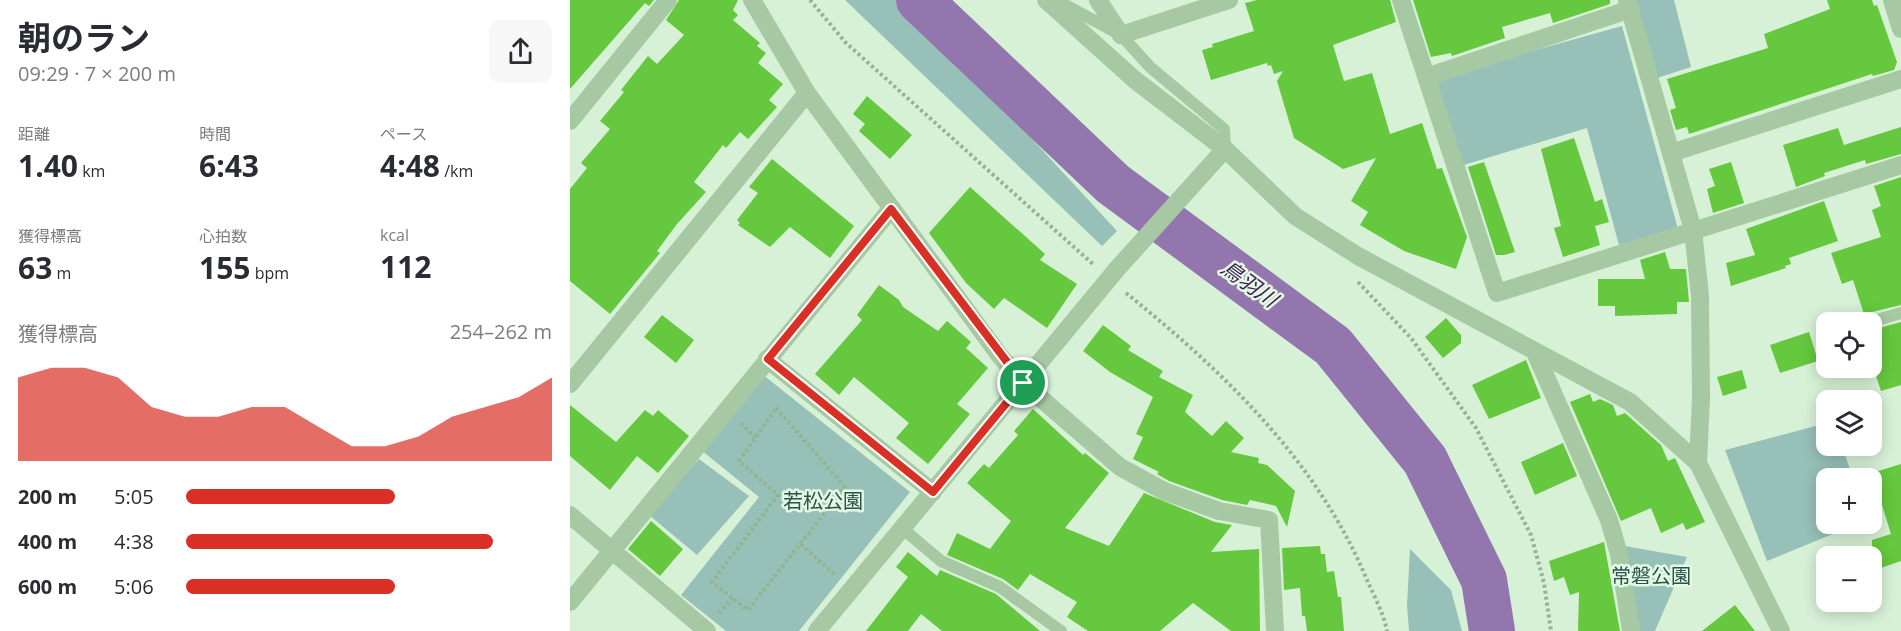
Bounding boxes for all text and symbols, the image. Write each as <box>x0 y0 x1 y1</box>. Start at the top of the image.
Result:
text: 朝のラン <box>18 15 150 60</box>
button: share <box>489 20 552 83</box>
text: 09:29 · 7 × 200 m <box>18 60 176 87</box>
text: 距離 <box>18 123 50 145</box>
text: 時間 <box>199 123 231 145</box>
text: ペース <box>380 123 427 145</box>
text: 1.40 <box>18 145 78 186</box>
text: 6:43 <box>199 145 259 186</box>
text: 4:48 <box>380 145 440 186</box>
text: km <box>78 160 105 182</box>
text: /km <box>440 160 473 182</box>
text: kcal <box>380 224 409 246</box>
text: 獲得標高 <box>18 225 82 247</box>
text: 心拍数 <box>199 225 247 247</box>
text: 112 <box>380 246 431 287</box>
text: 63 <box>18 247 52 288</box>
text: 155 <box>199 247 250 288</box>
water label: 鳥羽川 <box>1216 253 1285 314</box>
text: m <box>52 262 71 284</box>
text: bpm <box>250 262 289 284</box>
map controls <box>1816 312 1882 612</box>
button: locate <box>1816 312 1882 378</box>
text: 254–262 m <box>450 318 552 345</box>
text: 獲得標高 <box>18 320 98 347</box>
pin <box>997 357 1048 408</box>
icon: arrive <box>1006 366 1039 399</box>
button: layers <box>1816 390 1882 456</box>
button: + <box>1816 468 1882 534</box>
text: 200 m <box>18 483 77 510</box>
text: 5:05 <box>114 483 154 510</box>
park label: 若松公園 <box>783 487 863 514</box>
text: 400 m <box>18 528 77 555</box>
text: 4:38 <box>114 528 154 555</box>
button: − <box>1816 546 1882 612</box>
park label: 常磐公園 <box>1611 562 1691 589</box>
text: 600 m <box>18 573 77 600</box>
text: 5:06 <box>114 573 154 600</box>

